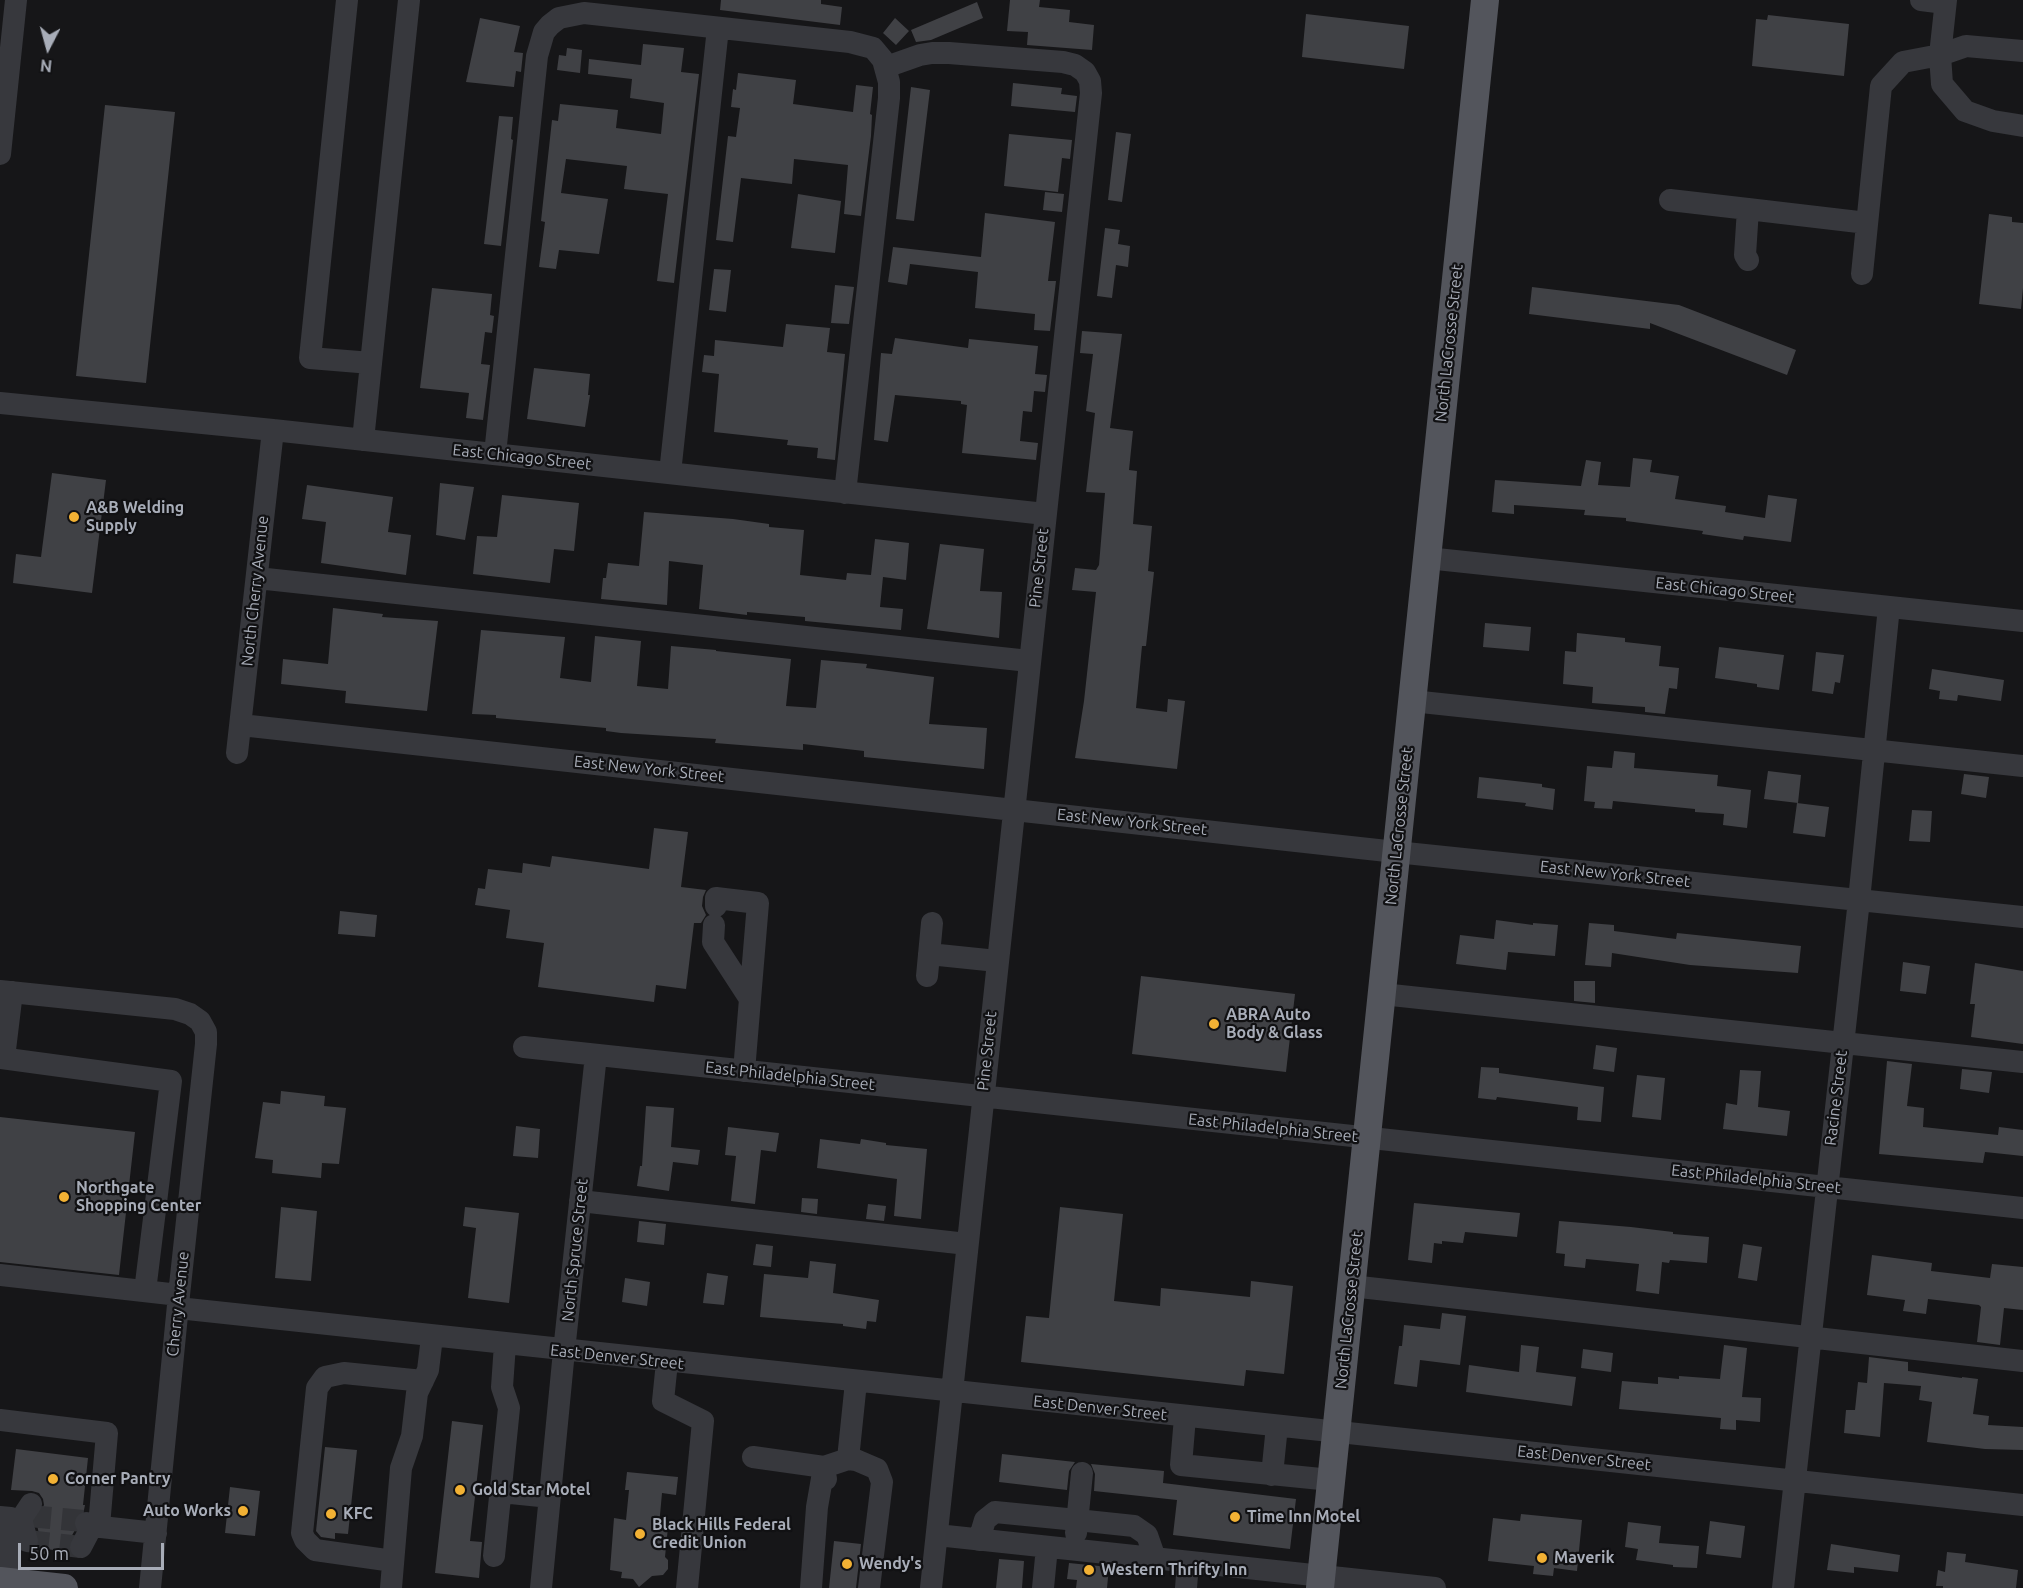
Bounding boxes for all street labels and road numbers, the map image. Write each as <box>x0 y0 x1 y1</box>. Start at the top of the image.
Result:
street label: North LaCrosse Street <box>1431 263 1467 423</box>
street label: East Chicago Street <box>452 440 592 474</box>
street label: North Cherry Avenue <box>238 515 272 667</box>
street label: Pine Street <box>1025 527 1053 609</box>
street label: East Chicago Street <box>1655 573 1795 607</box>
street label: North LaCrosse Street <box>1381 746 1417 906</box>
street label: East New York Street <box>573 752 725 786</box>
street label: East New York Street <box>1056 805 1208 839</box>
street label: East New York Street <box>1539 857 1691 891</box>
street label: Pine Street <box>973 1010 1001 1092</box>
street label: Racine Street <box>1821 1049 1851 1147</box>
street label: East Philadelphia Street <box>704 1058 876 1094</box>
street label: East Philadelphia Street <box>1187 1110 1359 1146</box>
street label: East Philadelphia Street <box>1670 1161 1842 1197</box>
street label: North Spruce Street <box>558 1178 592 1322</box>
street label: North LaCrosse Street <box>1331 1230 1367 1390</box>
street label: Cherry Avenue <box>163 1251 193 1357</box>
street label: East Denver Street <box>549 1340 685 1374</box>
street label: East Denver Street <box>1032 1391 1168 1425</box>
street label: East Denver Street <box>1516 1441 1652 1475</box>

